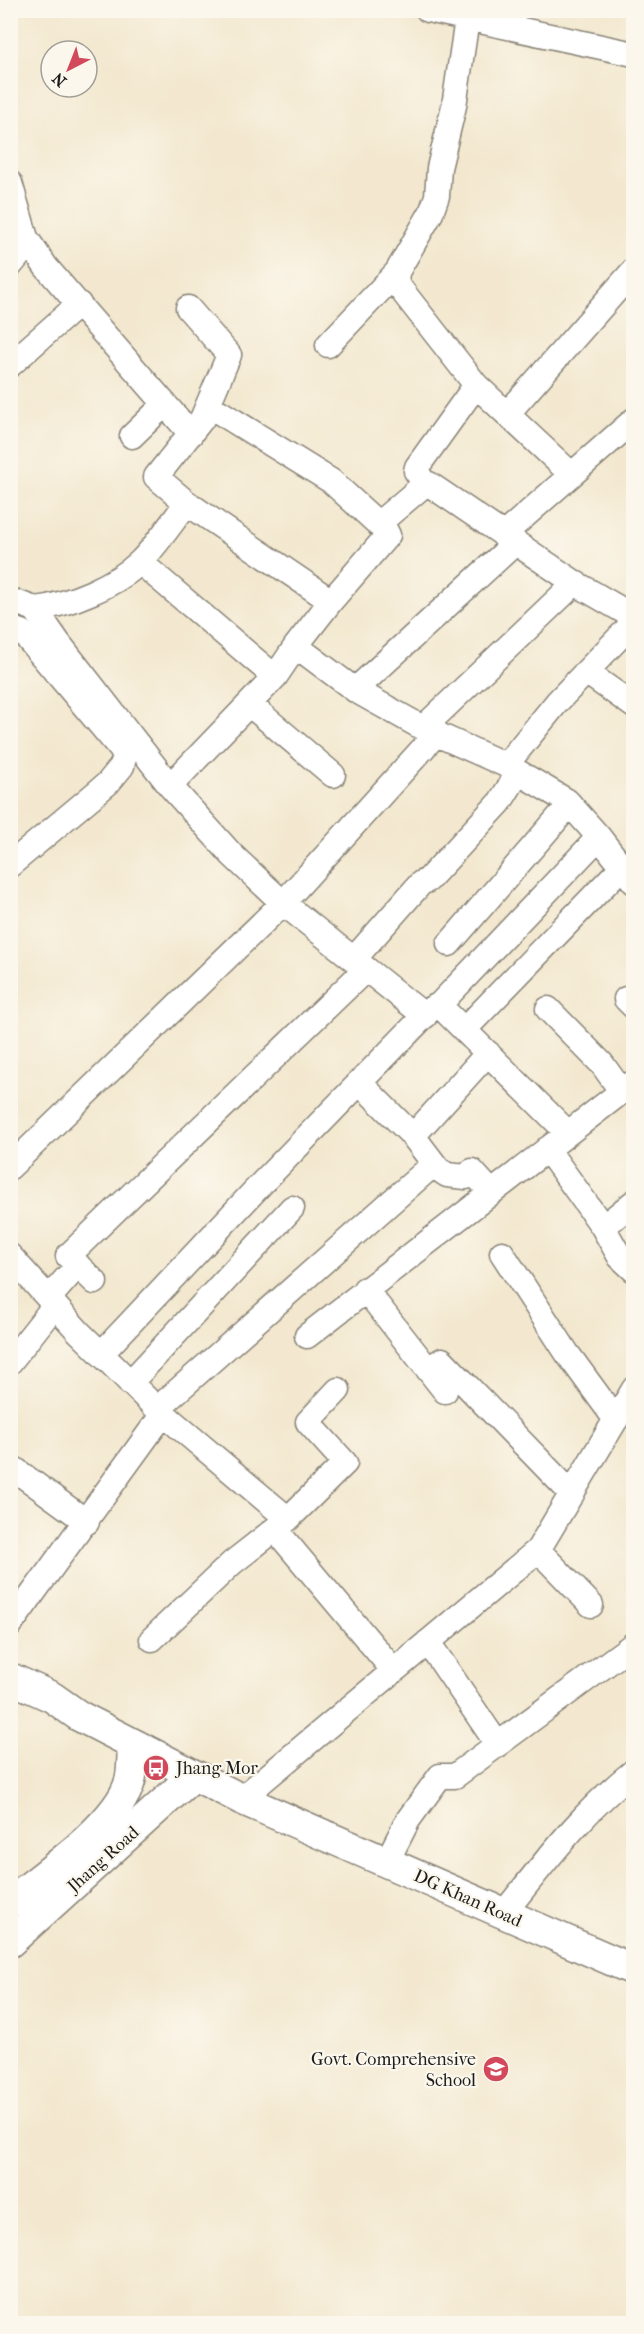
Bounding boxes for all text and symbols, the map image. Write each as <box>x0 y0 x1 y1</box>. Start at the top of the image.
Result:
north arrow <box>39 39 99 99</box>
text: N <box>48 68 70 91</box>
bus stop icon: Jhang Mor <box>141 1753 171 1783</box>
place label: Jhang Mor <box>174 1758 258 1779</box>
street label: Jhang Road <box>62 1822 144 1898</box>
street label: DG Khan Road <box>410 1865 525 1932</box>
place label: Govt. Comprehensive School <box>311 2049 476 2091</box>
school or university icon: Govt. Comprehensive School <box>481 2054 511 2084</box>

